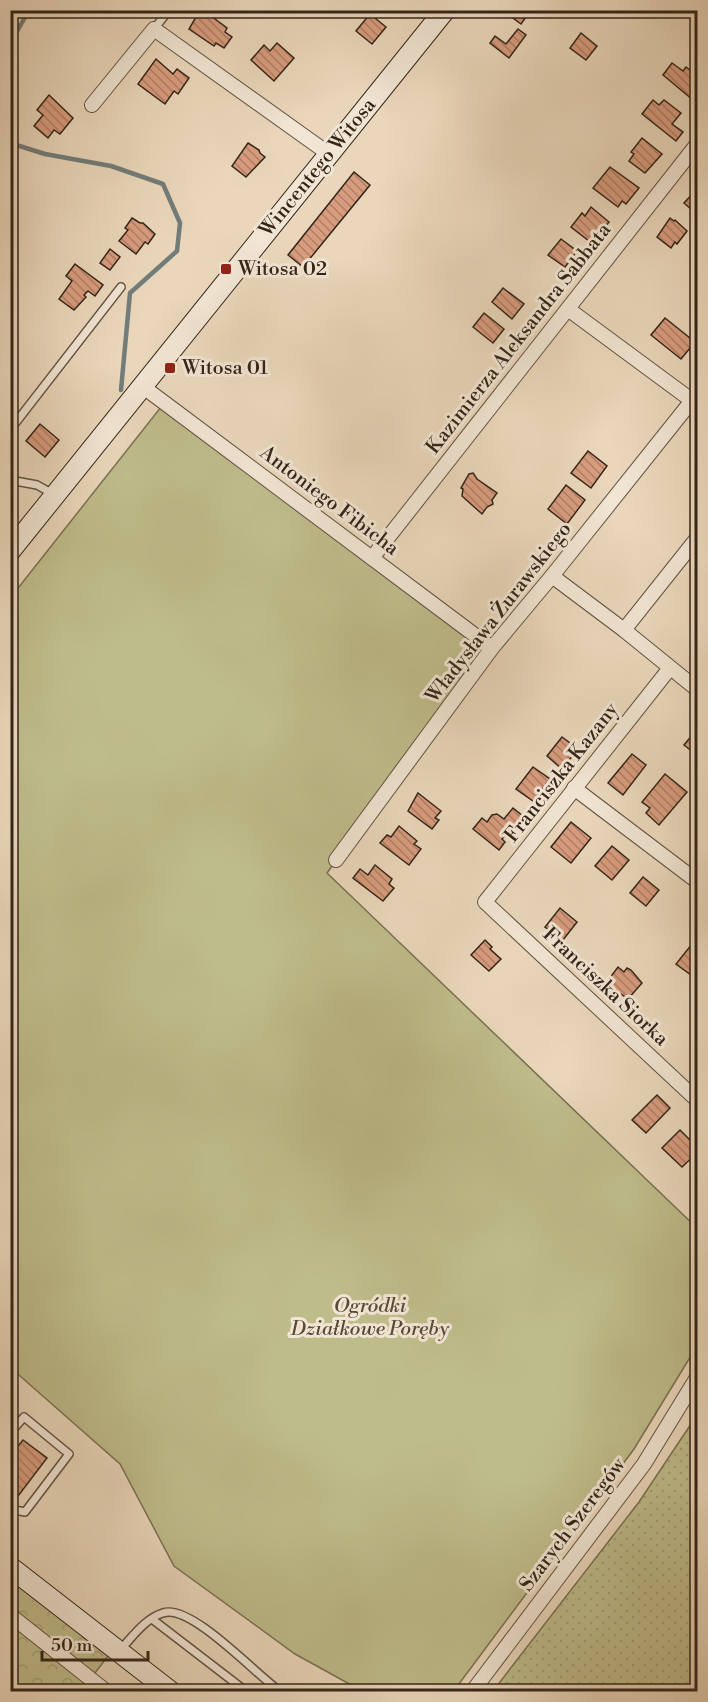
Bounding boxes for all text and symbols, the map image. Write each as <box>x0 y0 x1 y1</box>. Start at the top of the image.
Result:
street label: Wincentego Witosa <box>254 93 382 243</box>
street label: Kazimierza Aleksandra Sabbata <box>421 218 618 460</box>
place label: Witosa 02 <box>237 257 327 282</box>
marker: Witosa 02 <box>219 262 233 276</box>
place label: Witosa 01 <box>181 356 268 381</box>
marker: Witosa 01 <box>163 361 177 375</box>
street label: Antoniego Fibicha <box>254 440 404 562</box>
street label: Władysława Żurawskiego <box>419 517 577 709</box>
street label: Franciszka Kazany <box>500 698 625 848</box>
street label: Franciszka Siorka <box>537 922 674 1052</box>
park label: Ogródki Działkowe Poręby <box>290 1294 450 1342</box>
street label: Szarych Szeregów <box>515 1452 632 1597</box>
scale bar <box>42 1624 148 1662</box>
text: 50 m <box>51 1634 93 1657</box>

